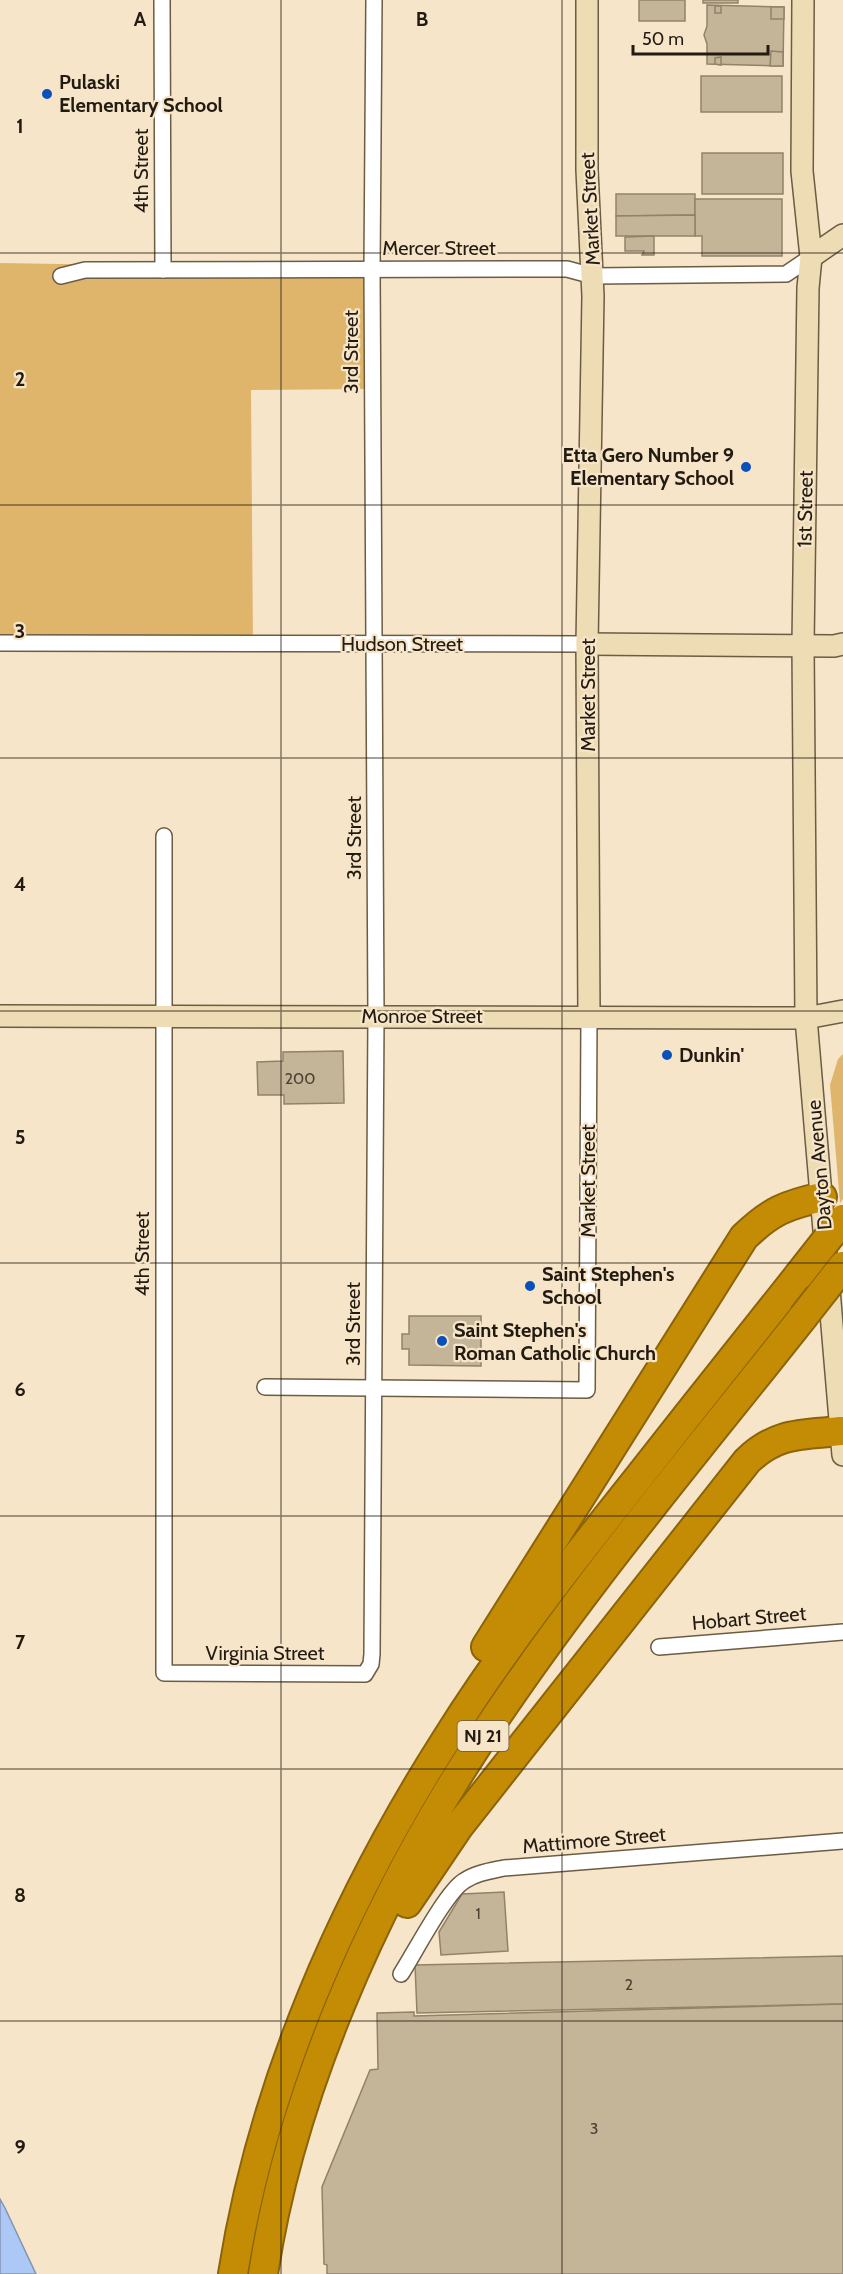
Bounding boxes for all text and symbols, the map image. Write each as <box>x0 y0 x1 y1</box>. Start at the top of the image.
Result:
text: A <box>134 7 147 31</box>
text: B <box>416 7 428 31</box>
scale bar <box>633 18 768 56</box>
text: 50 m <box>642 28 684 50</box>
place label: Pulaski Elementary School <box>59 70 223 117</box>
marker: Pulaski Elementary School <box>40 87 54 101</box>
text: 1 <box>16 114 24 138</box>
street label: 4th Street <box>129 128 153 214</box>
street label: Market Street <box>575 151 605 266</box>
street label: Mercer Street <box>382 236 496 260</box>
street label: 3rd Street <box>339 310 363 394</box>
text: 2 <box>15 367 25 391</box>
place label: Etta Gero Number 9 Elementary School <box>563 443 734 490</box>
marker: Etta Gero Number 9 Elementary School <box>739 460 753 474</box>
street label: 1st Street <box>792 470 818 548</box>
text: 3 <box>15 619 25 643</box>
street label: Hudson Street <box>341 632 463 656</box>
street label: Market Street <box>576 638 600 752</box>
street label: 3rd Street <box>342 796 366 880</box>
text: 4 <box>14 872 26 896</box>
street label: Monroe Street <box>361 1004 483 1028</box>
place label: Dunkin' <box>679 1043 745 1067</box>
marker: Dunkin' <box>660 1048 674 1062</box>
house number: 200 <box>285 1069 315 1088</box>
street label: Dayton Avenue <box>801 1099 837 1231</box>
street label: Market Street <box>576 1124 600 1238</box>
text: 5 <box>15 1125 25 1149</box>
street label: 4th Street <box>130 1211 154 1297</box>
place label: Saint Stephen's School <box>542 1262 675 1309</box>
marker: Saint Stephen's School <box>523 1279 537 1293</box>
street label: 3rd Street <box>341 1282 365 1366</box>
place label: Saint Stephen's Roman Catholic Church <box>454 1318 656 1365</box>
marker: Saint Stephen's Roman Catholic Church <box>435 1334 449 1348</box>
text: 6 <box>14 1377 26 1401</box>
street label: Hobart Street <box>691 1601 807 1635</box>
text: 7 <box>15 1630 26 1654</box>
street label: Virginia Street <box>205 1641 325 1665</box>
road number: NJ 21 <box>458 1721 508 1751</box>
street label: Mattimore Street <box>521 1822 667 1858</box>
text: 8 <box>14 1883 26 1907</box>
house number: 1 <box>475 1904 481 1923</box>
house number: 2 <box>625 1975 633 1994</box>
house number: 3 <box>590 2119 598 2138</box>
text: 9 <box>14 2135 26 2159</box>

